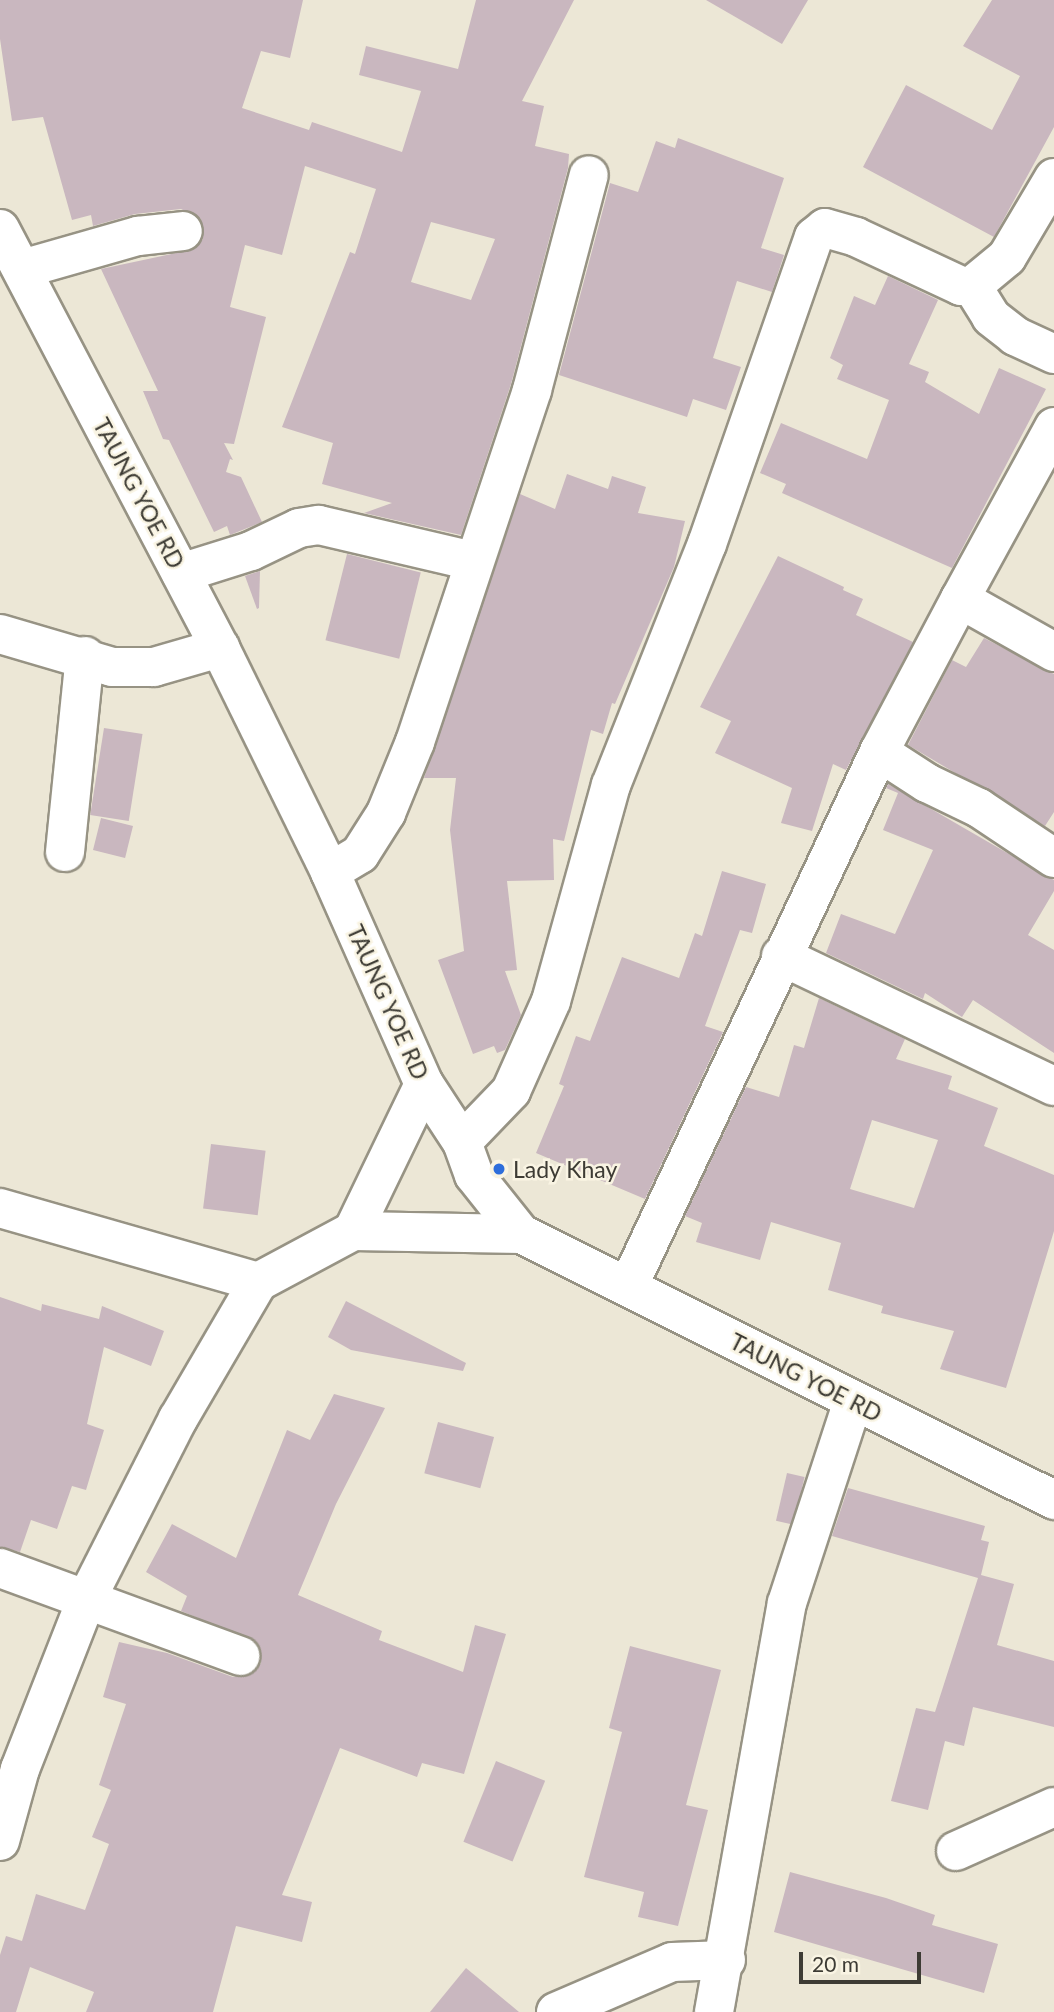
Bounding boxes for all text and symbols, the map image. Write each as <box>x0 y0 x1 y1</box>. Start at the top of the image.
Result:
street label: TAUNG YOE RD <box>88 413 190 573</box>
street label: TAUNG YOE RD <box>341 920 435 1084</box>
place label: Lady Khay <box>513 1155 618 1183</box>
marker: Lady Khay <box>491 1161 507 1177</box>
street label: TAUNG YOE RD <box>725 1327 887 1427</box>
scale bar <box>802 1938 925 1982</box>
text: 20 m <box>812 1951 859 1976</box>

